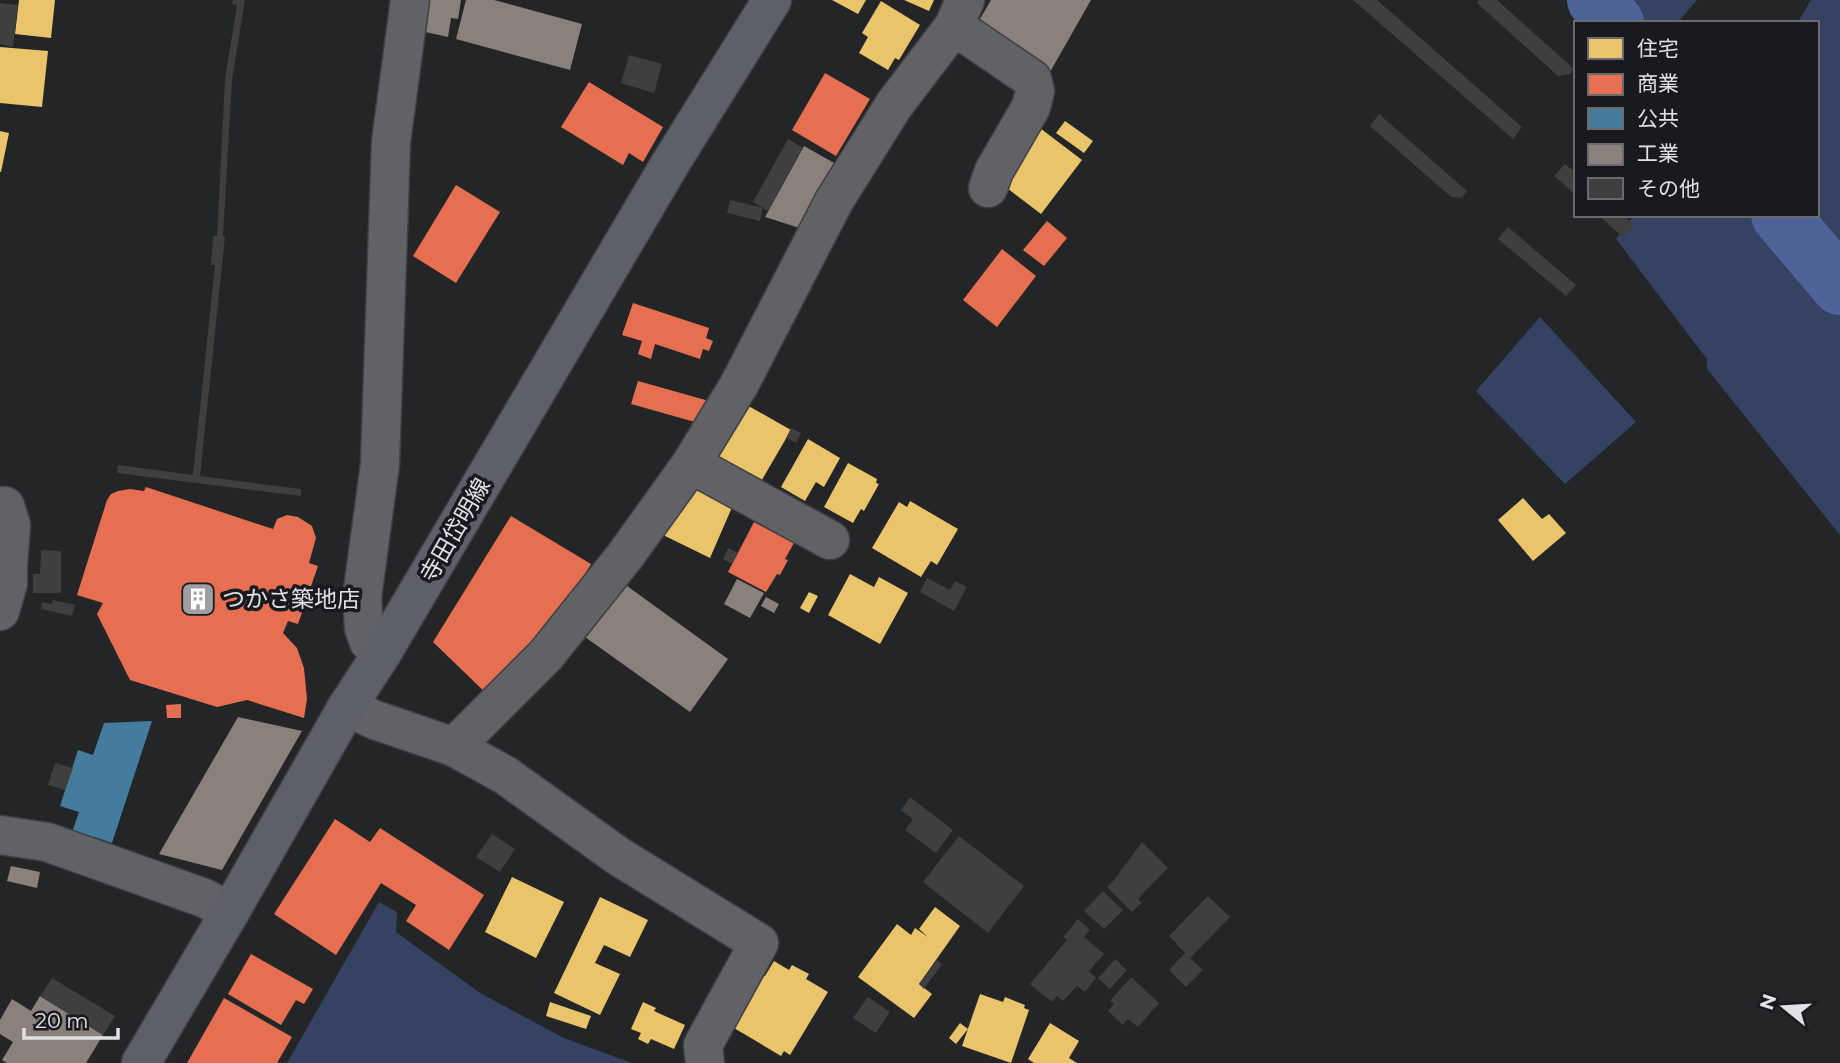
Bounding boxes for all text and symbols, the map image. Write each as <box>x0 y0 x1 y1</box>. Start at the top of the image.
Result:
legend <box>1574 21 1819 217</box>
text: 住宅 <box>1637 36 1679 61</box>
text: 商業 <box>1637 71 1679 96</box>
text: 公共 <box>1637 106 1679 131</box>
text: 工業 <box>1637 141 1679 166</box>
text: その他 <box>1637 176 1700 201</box>
street label: 寺田岱明線 <box>414 473 496 587</box>
building icon: つかさ築地店 <box>179 580 217 618</box>
place label: つかさ築地店 <box>222 585 360 613</box>
north arrow <box>1749 972 1819 1042</box>
text: N <box>1755 991 1782 1013</box>
scale bar <box>24 996 119 1040</box>
text: 20 m <box>35 1008 89 1033</box>

